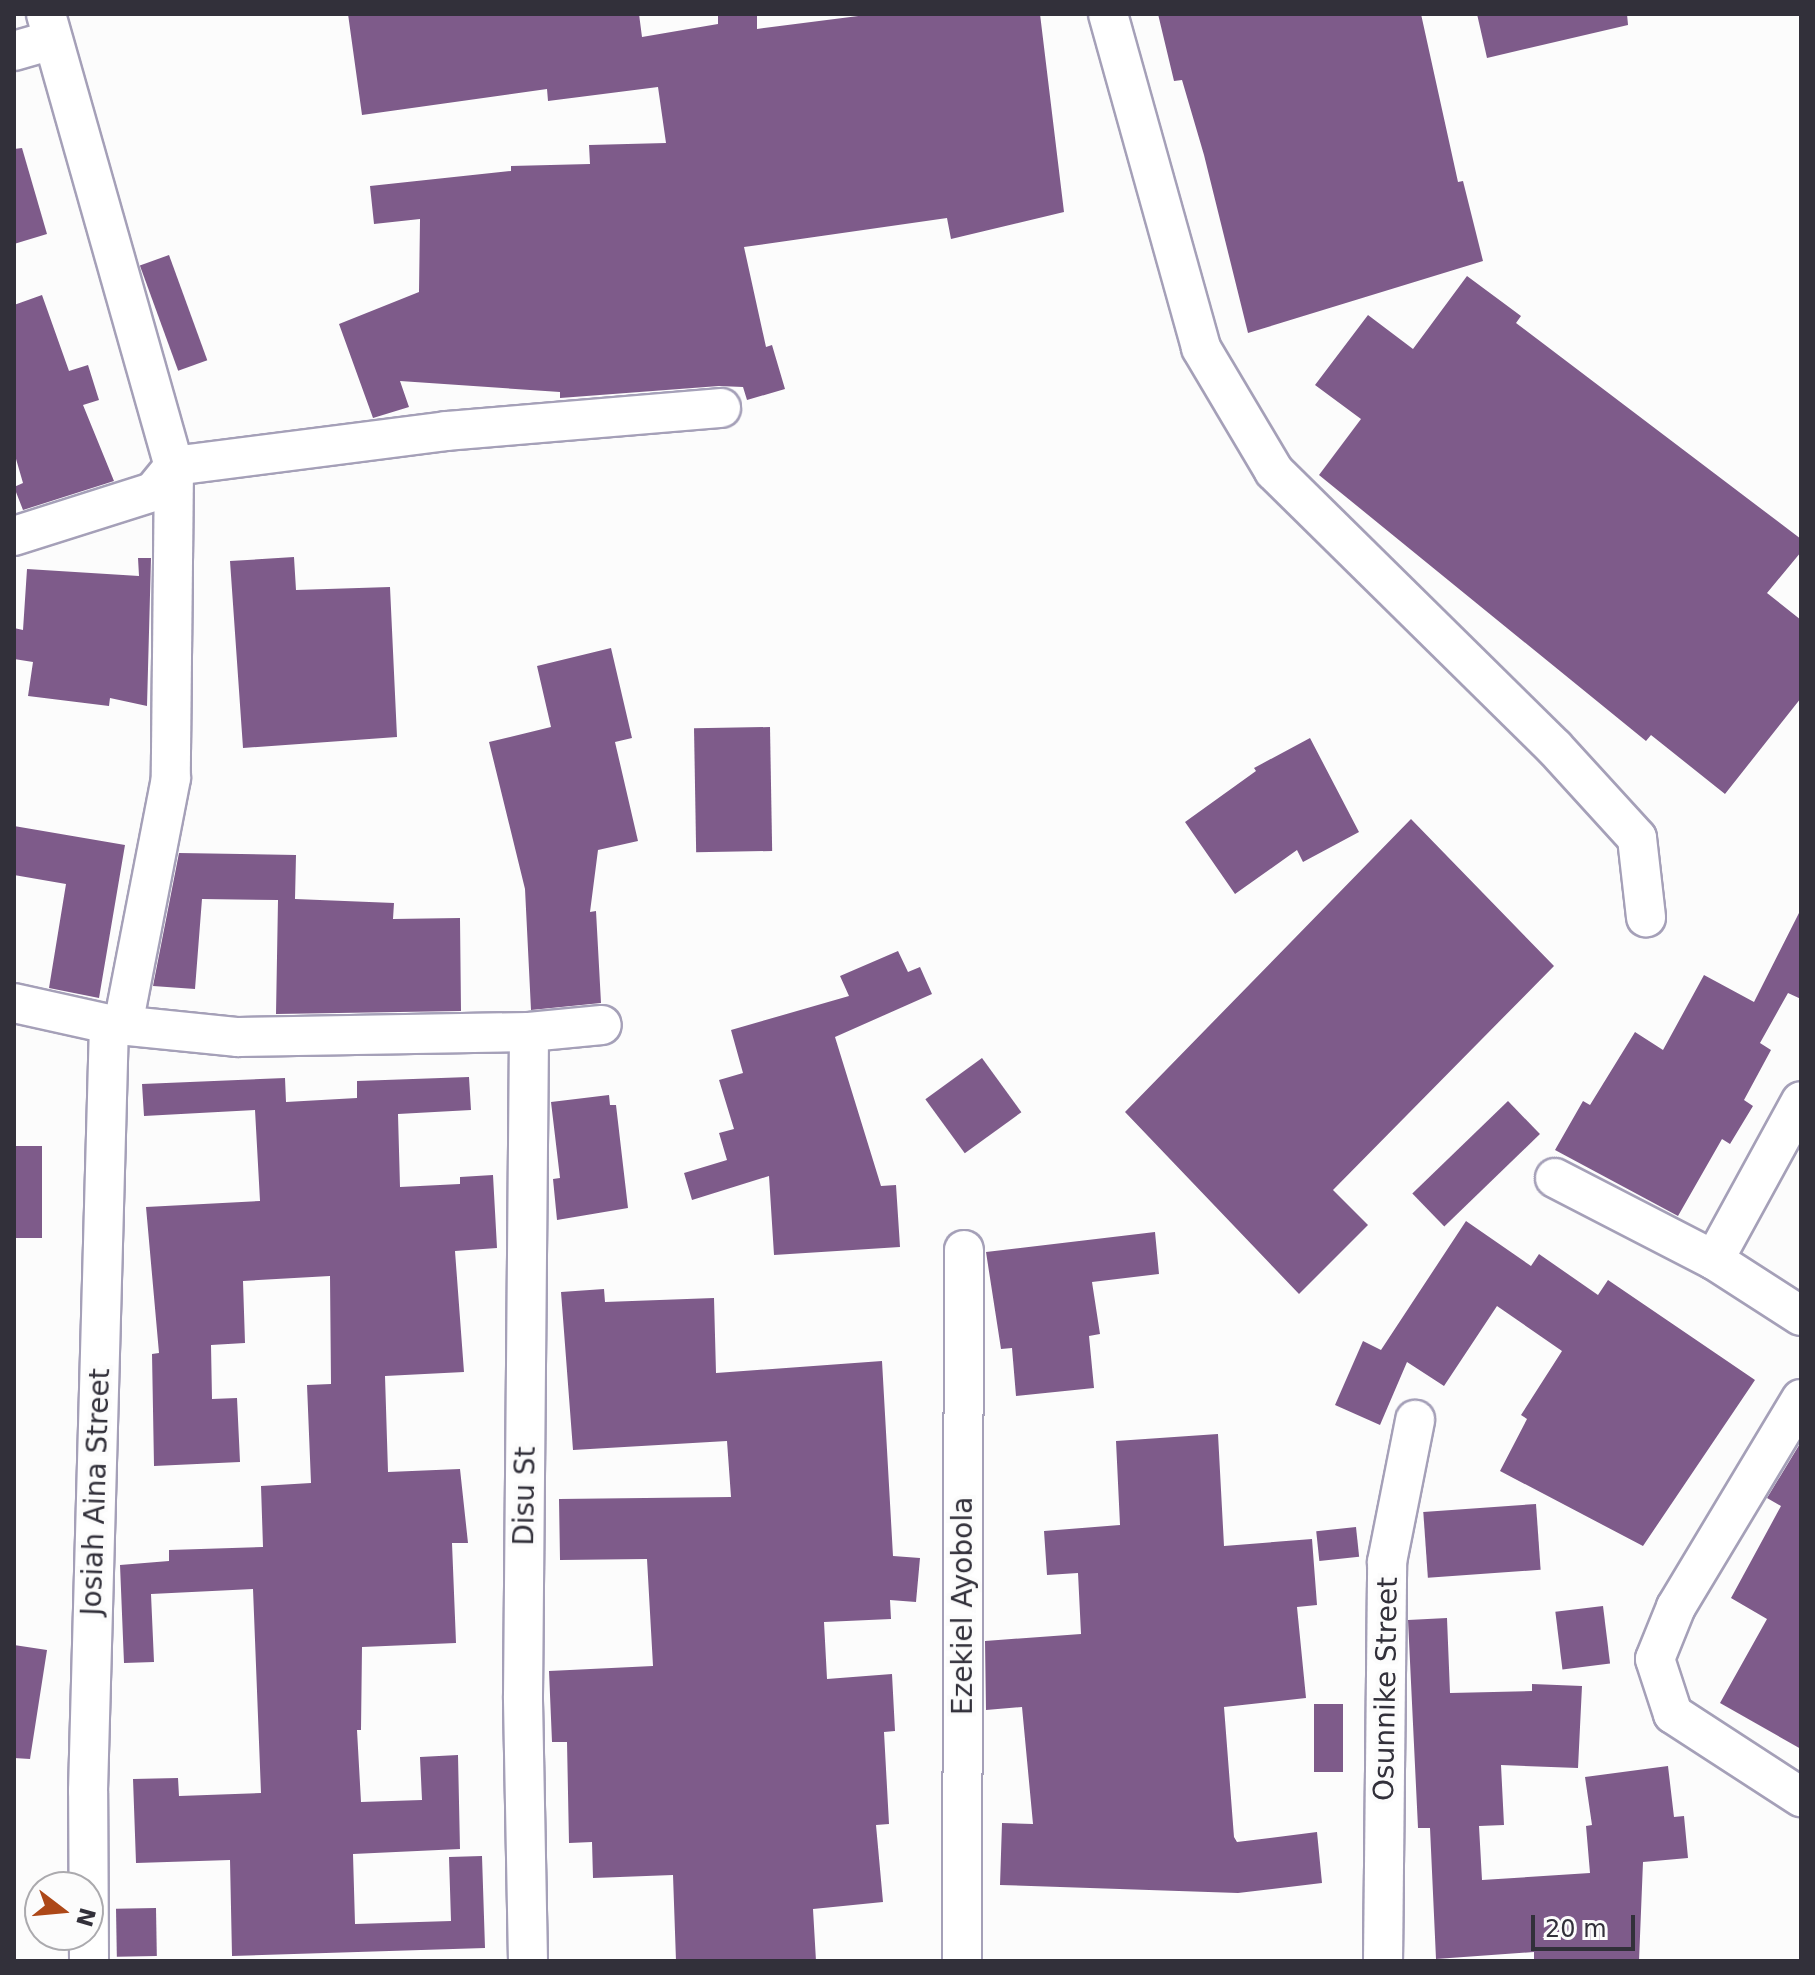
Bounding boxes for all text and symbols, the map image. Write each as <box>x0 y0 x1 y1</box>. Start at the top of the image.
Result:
street label: Josiah Aina Street <box>75 1368 117 1616</box>
street label: Disu St <box>507 1446 543 1546</box>
street label: Ezekiel Ayobola <box>946 1497 980 1715</box>
street label: Osunnike Street <box>1367 1577 1405 1801</box>
north arrow <box>24 1871 104 1951</box>
scale bar <box>1535 1899 1639 1949</box>
text: N <box>71 1905 100 1929</box>
text: 20 m <box>1545 1915 1607 1943</box>

